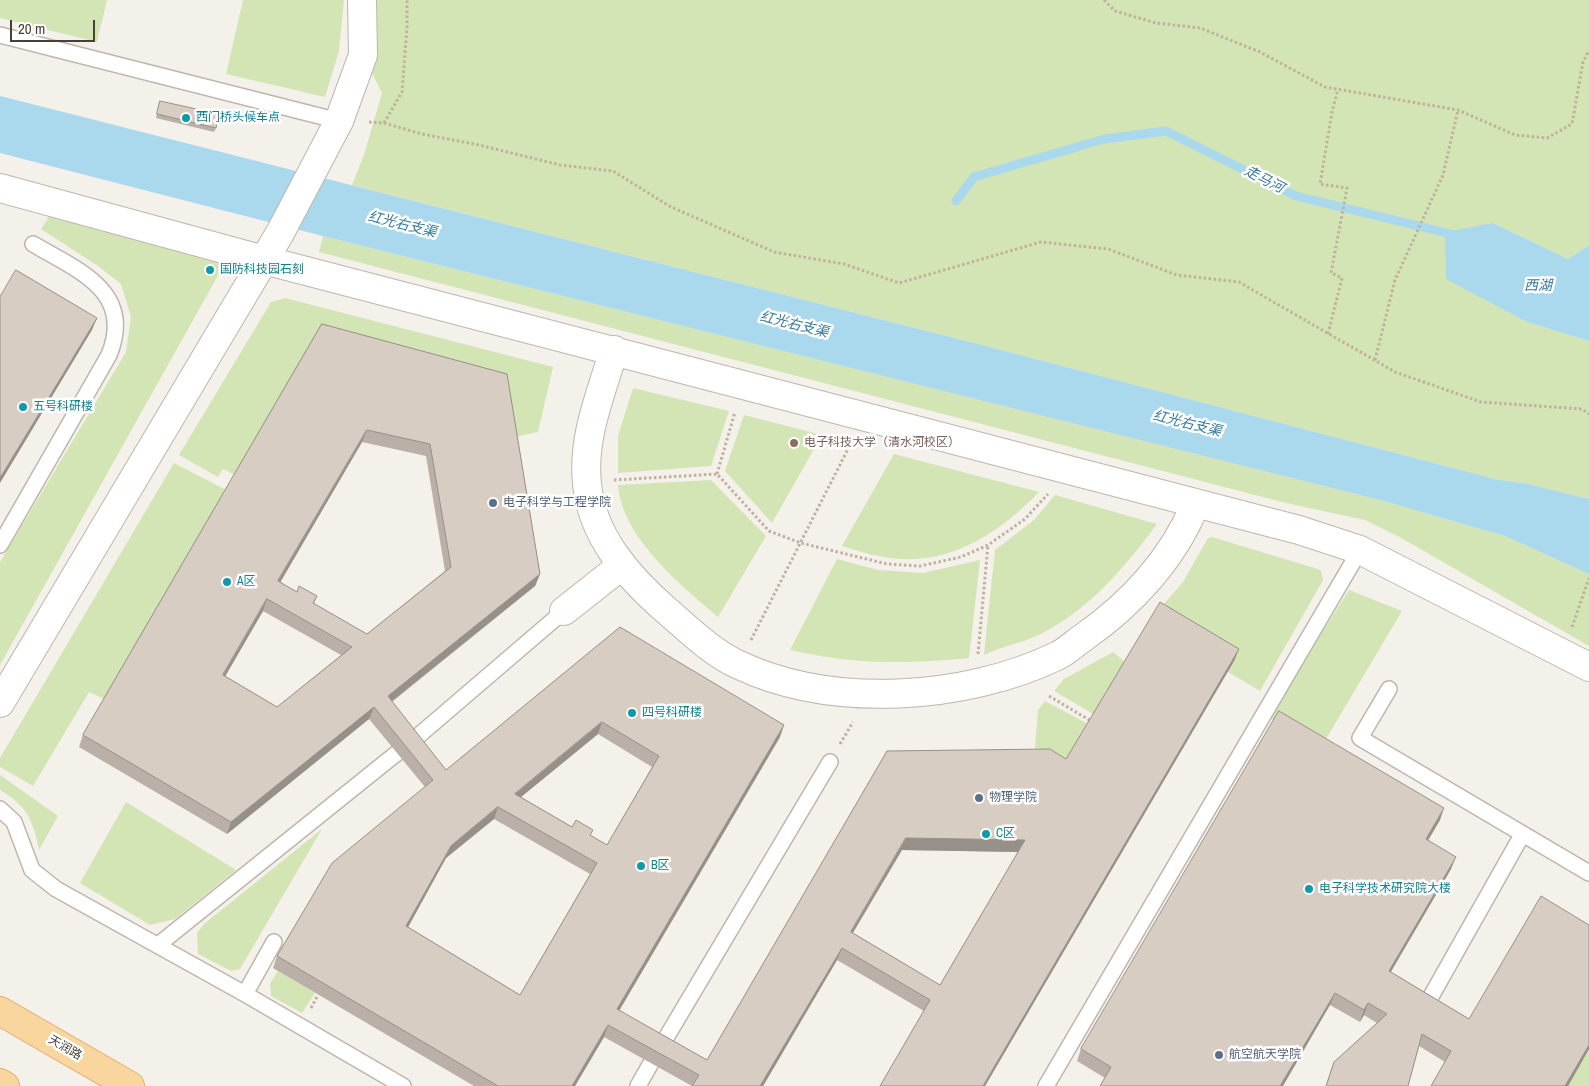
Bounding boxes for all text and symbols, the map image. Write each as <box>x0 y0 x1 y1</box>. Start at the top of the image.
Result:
scale bar <box>12 10 98 42</box>
text: 20 m <box>18 18 45 39</box>
place label: 西门桥头候车点 <box>196 111 280 125</box>
marker: 西门桥头候车点 <box>180 112 192 124</box>
water label: 走马河 <box>1241 163 1287 197</box>
water label: 红光右支渠 <box>366 208 438 242</box>
place label: 国防科技园石刻 <box>220 263 304 277</box>
marker: 国防科技园石刻 <box>204 264 216 276</box>
water label: 西湖 <box>1524 278 1552 294</box>
water label: 红光右支渠 <box>758 308 830 342</box>
place label: 五号科研楼 <box>33 400 93 414</box>
marker: 五号科研楼 <box>17 401 29 413</box>
water label: 红光右支渠 <box>1151 407 1223 441</box>
place label: 电子科技大学（清水河校区） <box>804 436 960 450</box>
marker: 电子科技大学（清水河校区） <box>788 437 800 449</box>
place label: 电子科学与工程学院 <box>503 496 611 510</box>
marker: 电子科学与工程学院 <box>487 497 499 509</box>
place label: A区 <box>237 575 256 589</box>
marker: A区 <box>221 576 233 588</box>
place label: 四号科研楼 <box>642 706 702 720</box>
marker: 四号科研楼 <box>626 707 638 719</box>
place label: 物理学院 <box>989 791 1037 805</box>
marker: 物理学院 <box>973 792 985 804</box>
place label: C区 <box>996 827 1015 841</box>
marker: C区 <box>980 828 992 840</box>
place label: B区 <box>651 859 670 873</box>
marker: B区 <box>635 860 647 872</box>
place label: 电子科学技术研究院大楼 <box>1319 882 1451 896</box>
marker: 电子科学技术研究院大楼 <box>1303 883 1315 895</box>
street label: 天润路 <box>46 1033 84 1063</box>
place label: 航空航天学院 <box>1229 1048 1301 1062</box>
marker: 航空航天学院 <box>1213 1049 1225 1061</box>

